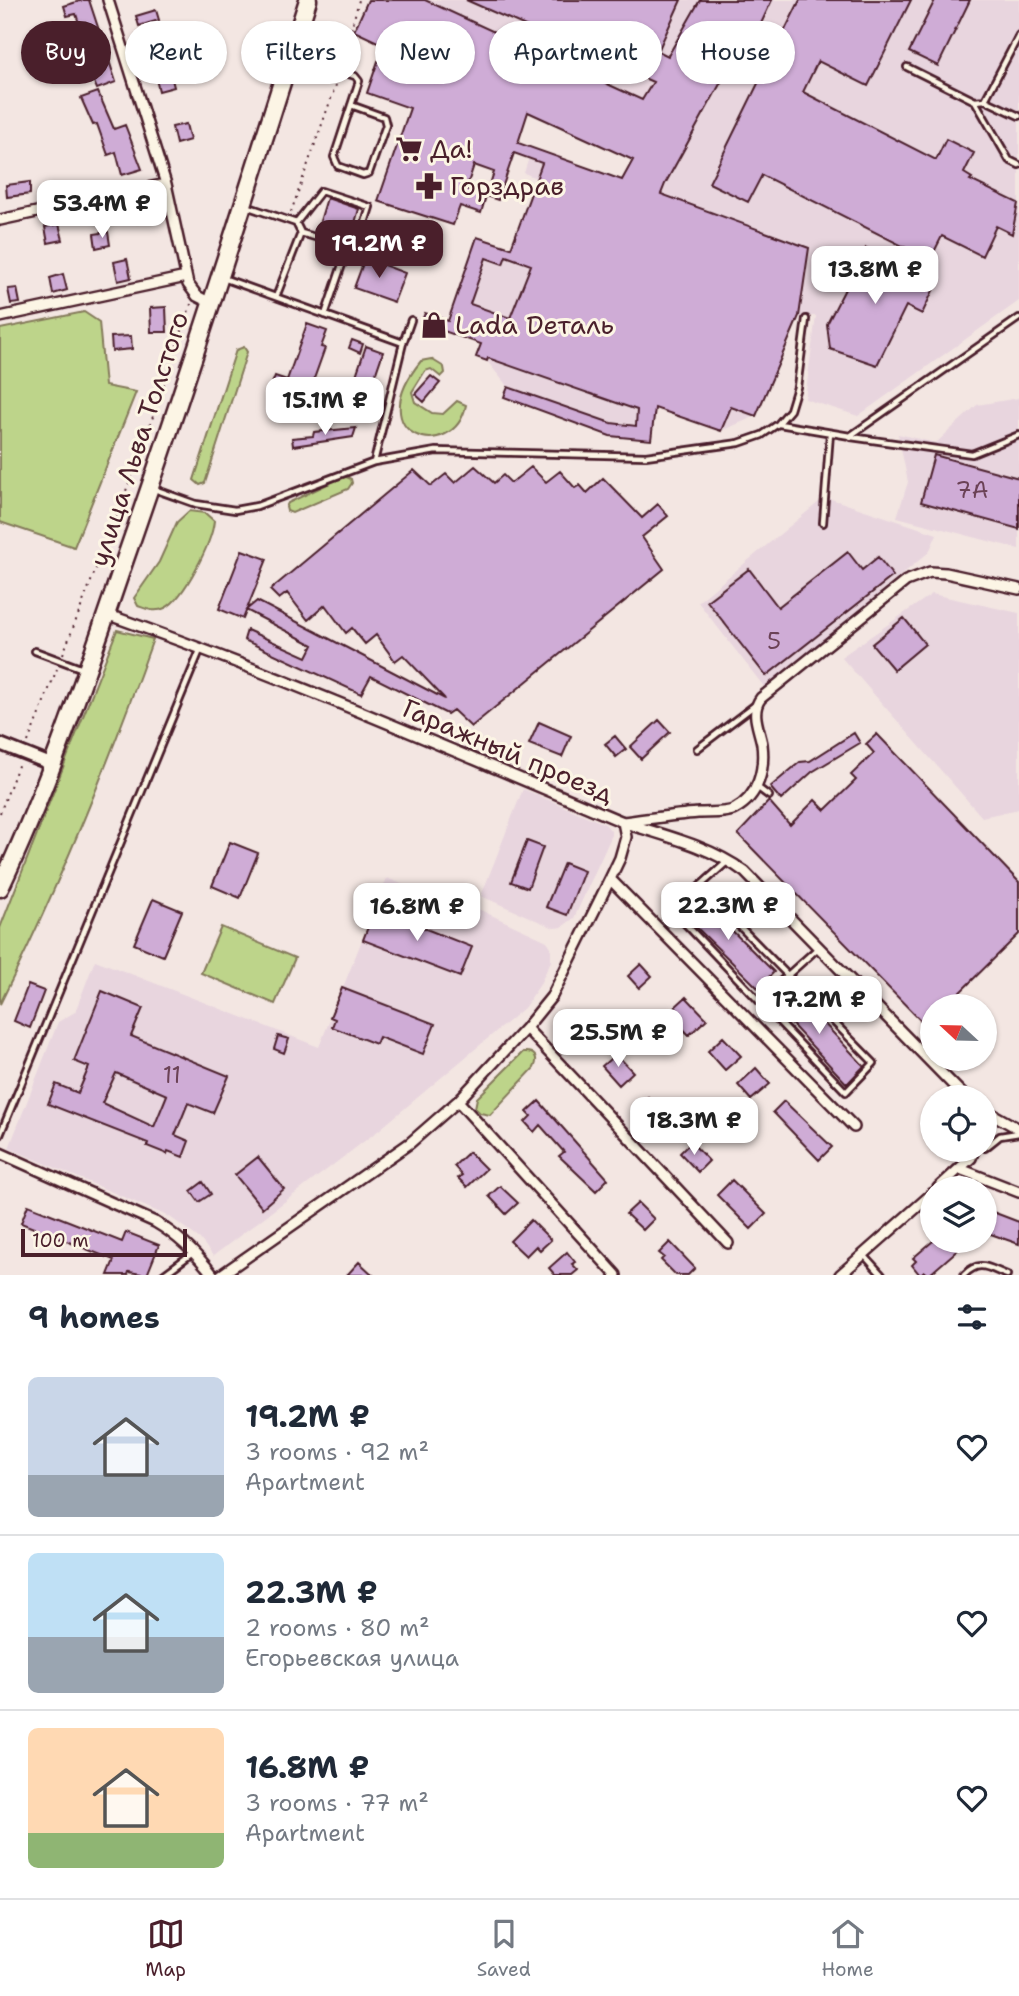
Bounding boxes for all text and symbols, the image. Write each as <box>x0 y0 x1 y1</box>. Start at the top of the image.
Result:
chip: Buy <box>21 21 111 84</box>
chip: Rent <box>125 21 227 84</box>
chip: Filters <box>241 21 361 84</box>
chip: New <box>375 21 475 84</box>
chip: Apartment <box>489 21 662 84</box>
chip: House <box>676 21 795 84</box>
place label: Да! <box>430 131 473 166</box>
supermarket icon: Да! <box>394 134 424 164</box>
place label: Горздрав <box>450 168 564 203</box>
pharmacy icon: Горздрав <box>414 171 444 201</box>
pin: 53.4M ₽ <box>37 180 167 240</box>
text: 53.4M ₽ <box>53 188 151 218</box>
pin: 19.2M ₽ <box>314 220 444 280</box>
text: 19.2M ₽ <box>331 228 427 258</box>
pin: 13.8M ₽ <box>810 246 940 306</box>
text: 13.8M ₽ <box>827 254 923 284</box>
street label: улица Льва Толстого <box>81 307 196 571</box>
place label: Lada Dеталь <box>455 307 614 342</box>
shop icon: Lada Dеталь <box>419 310 449 340</box>
pin: 15.1M ₽ <box>260 378 390 437</box>
text: 15.1M ₽ <box>282 385 368 415</box>
house number: 7А <box>956 475 988 505</box>
house number: 5 <box>767 626 781 656</box>
street label: Гаражный проезд <box>397 690 620 811</box>
pin: 22.3M ₽ <box>663 883 793 942</box>
pin: 16.8M ₽ <box>352 884 482 943</box>
text: 22.3M ₽ <box>677 890 779 920</box>
text: 16.8M ₽ <box>369 891 465 921</box>
pin: 17.2M ₽ <box>754 976 884 1036</box>
text: 17.2M ₽ <box>772 984 866 1014</box>
north arrow <box>920 994 998 1071</box>
map controls <box>920 994 997 1253</box>
pin: 25.5M ₽ <box>553 1010 683 1069</box>
text: 25.5M ₽ <box>569 1017 667 1047</box>
house number: 11 <box>163 1060 181 1090</box>
button: locate <box>920 1085 997 1162</box>
pin: 18.3M ₽ <box>629 1098 759 1157</box>
text: 18.3M ₽ <box>646 1105 742 1135</box>
button: layers <box>920 1176 997 1253</box>
scale bar <box>21 1226 187 1258</box>
text: 100 m <box>32 1228 89 1253</box>
text: 9 homes <box>28 1297 160 1338</box>
icon: filters <box>953 1298 991 1336</box>
text: 19.2M ₽ <box>245 1396 370 1437</box>
icon: home <box>84 1405 168 1489</box>
icon: heart <box>953 1428 991 1466</box>
text: 3 rooms · 92 m² <box>245 1437 429 1467</box>
text: Apartment <box>245 1467 365 1497</box>
text: 22.3M ₽ <box>245 1572 378 1613</box>
icon: home <box>84 1581 168 1665</box>
icon: heart <box>953 1604 991 1642</box>
text: 2 rooms · 80 m² <box>245 1613 430 1643</box>
text: Егорьевская улица <box>245 1643 459 1673</box>
text: 16.8M ₽ <box>245 1747 370 1788</box>
icon: home <box>84 1756 168 1840</box>
icon: heart <box>953 1779 991 1817</box>
text: 3 rooms · 77 m² <box>245 1788 429 1818</box>
text: Apartment <box>245 1818 365 1848</box>
tab: Map <box>145 1915 186 1982</box>
tab: Saved <box>477 1915 531 1982</box>
tab: Home <box>821 1915 874 1982</box>

